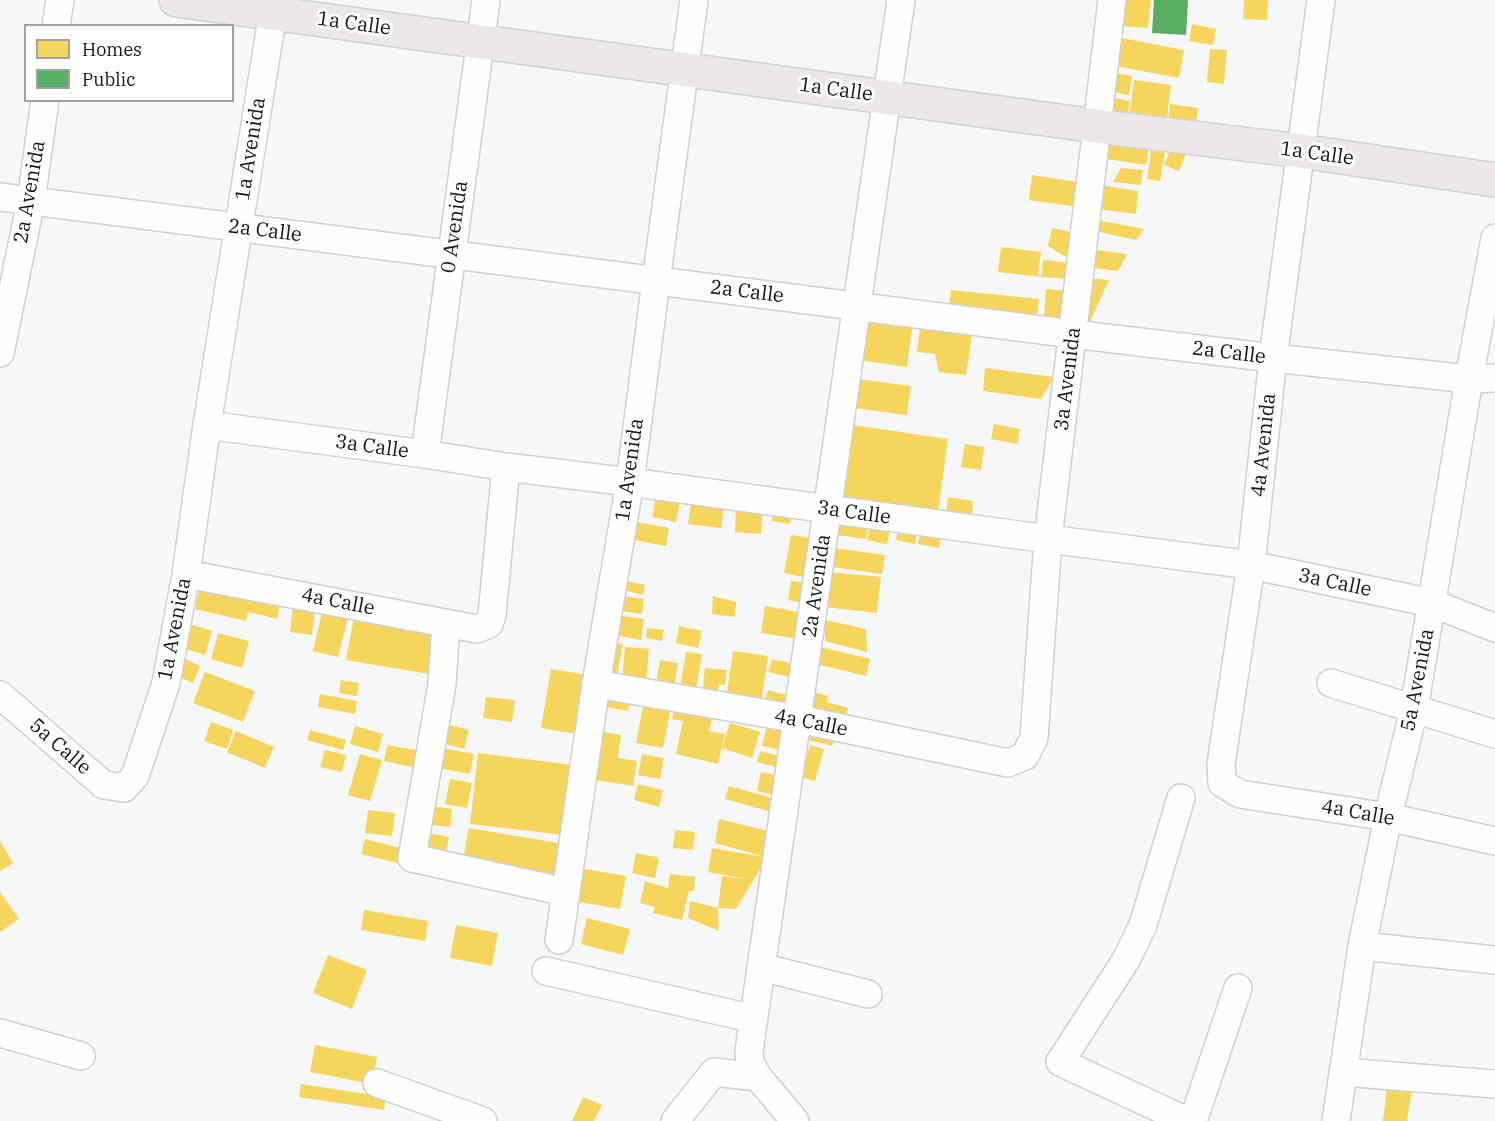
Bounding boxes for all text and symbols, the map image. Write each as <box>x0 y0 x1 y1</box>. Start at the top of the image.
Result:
street label: 1a Calle <box>316 7 392 41</box>
legend <box>24 24 234 102</box>
text: Homes <box>82 38 142 61</box>
text: Public <box>82 68 136 91</box>
street label: 1a Calle <box>798 73 874 107</box>
street label: 1a Avenida <box>231 96 271 202</box>
street label: 1a Calle <box>1279 137 1355 171</box>
street label: 2a Avenida <box>9 139 51 245</box>
street label: 0 Avenida <box>437 179 473 275</box>
street label: 2a Calle <box>227 215 303 247</box>
street label: 2a Calle <box>709 276 785 308</box>
street label: 3a Avenida <box>1050 326 1086 432</box>
street label: 2a Calle <box>1191 337 1267 369</box>
street label: 4a Avenida <box>1247 392 1281 498</box>
street label: 1a Avenida <box>611 417 649 523</box>
street label: 3a Calle <box>334 430 410 464</box>
street label: 3a Calle <box>816 496 892 530</box>
street label: 2a Avenida <box>798 533 836 639</box>
street label: 3a Calle <box>1296 564 1374 602</box>
street label: 1a Avenida <box>153 576 197 682</box>
street label: 4a Calle <box>299 583 377 621</box>
street label: 5a Avenida <box>1396 627 1440 733</box>
street label: 4a Calle <box>772 704 850 742</box>
street label: 5a Calle <box>24 714 96 780</box>
street label: 4a Calle <box>1319 795 1397 831</box>

